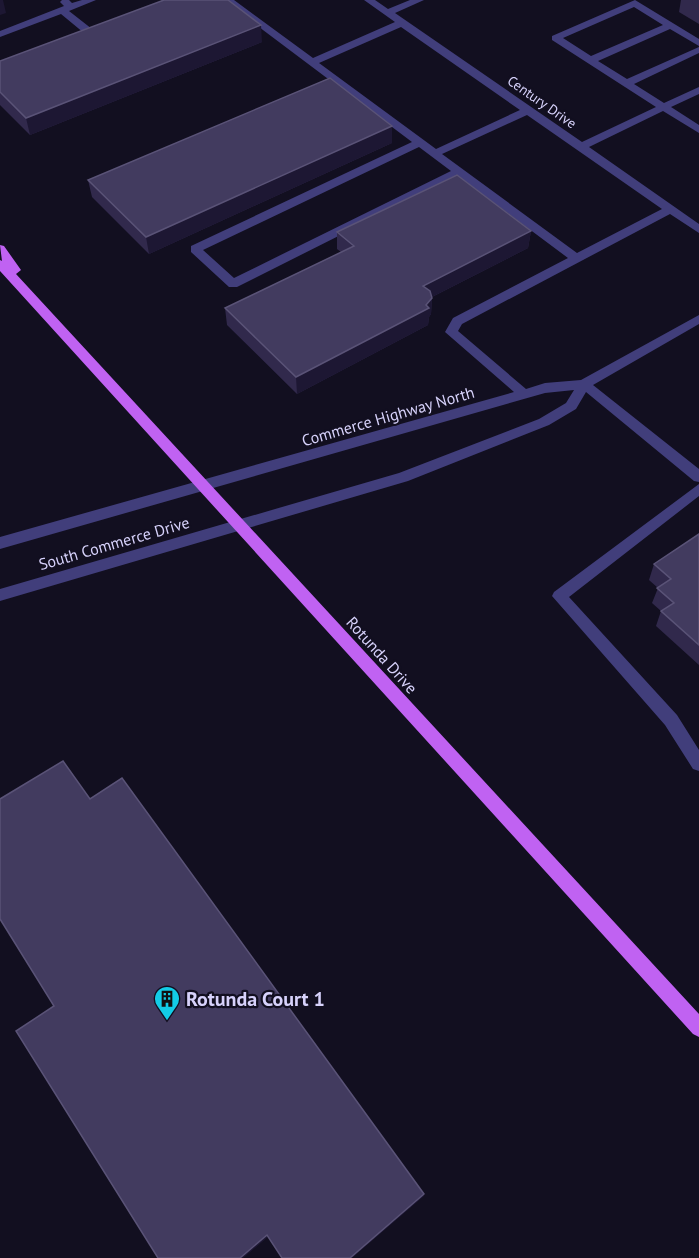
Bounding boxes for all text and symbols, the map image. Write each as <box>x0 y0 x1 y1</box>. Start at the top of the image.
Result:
street label: Century Drive <box>504 72 580 132</box>
street label: Commerce Highway North <box>299 382 477 450</box>
street label: South Commerce Drive <box>36 512 192 574</box>
street label: Rotunda Drive <box>342 612 422 698</box>
building icon: Rotunda Court 1 <box>152 984 182 1022</box>
place label: Rotunda Court 1 <box>186 986 325 1012</box>

